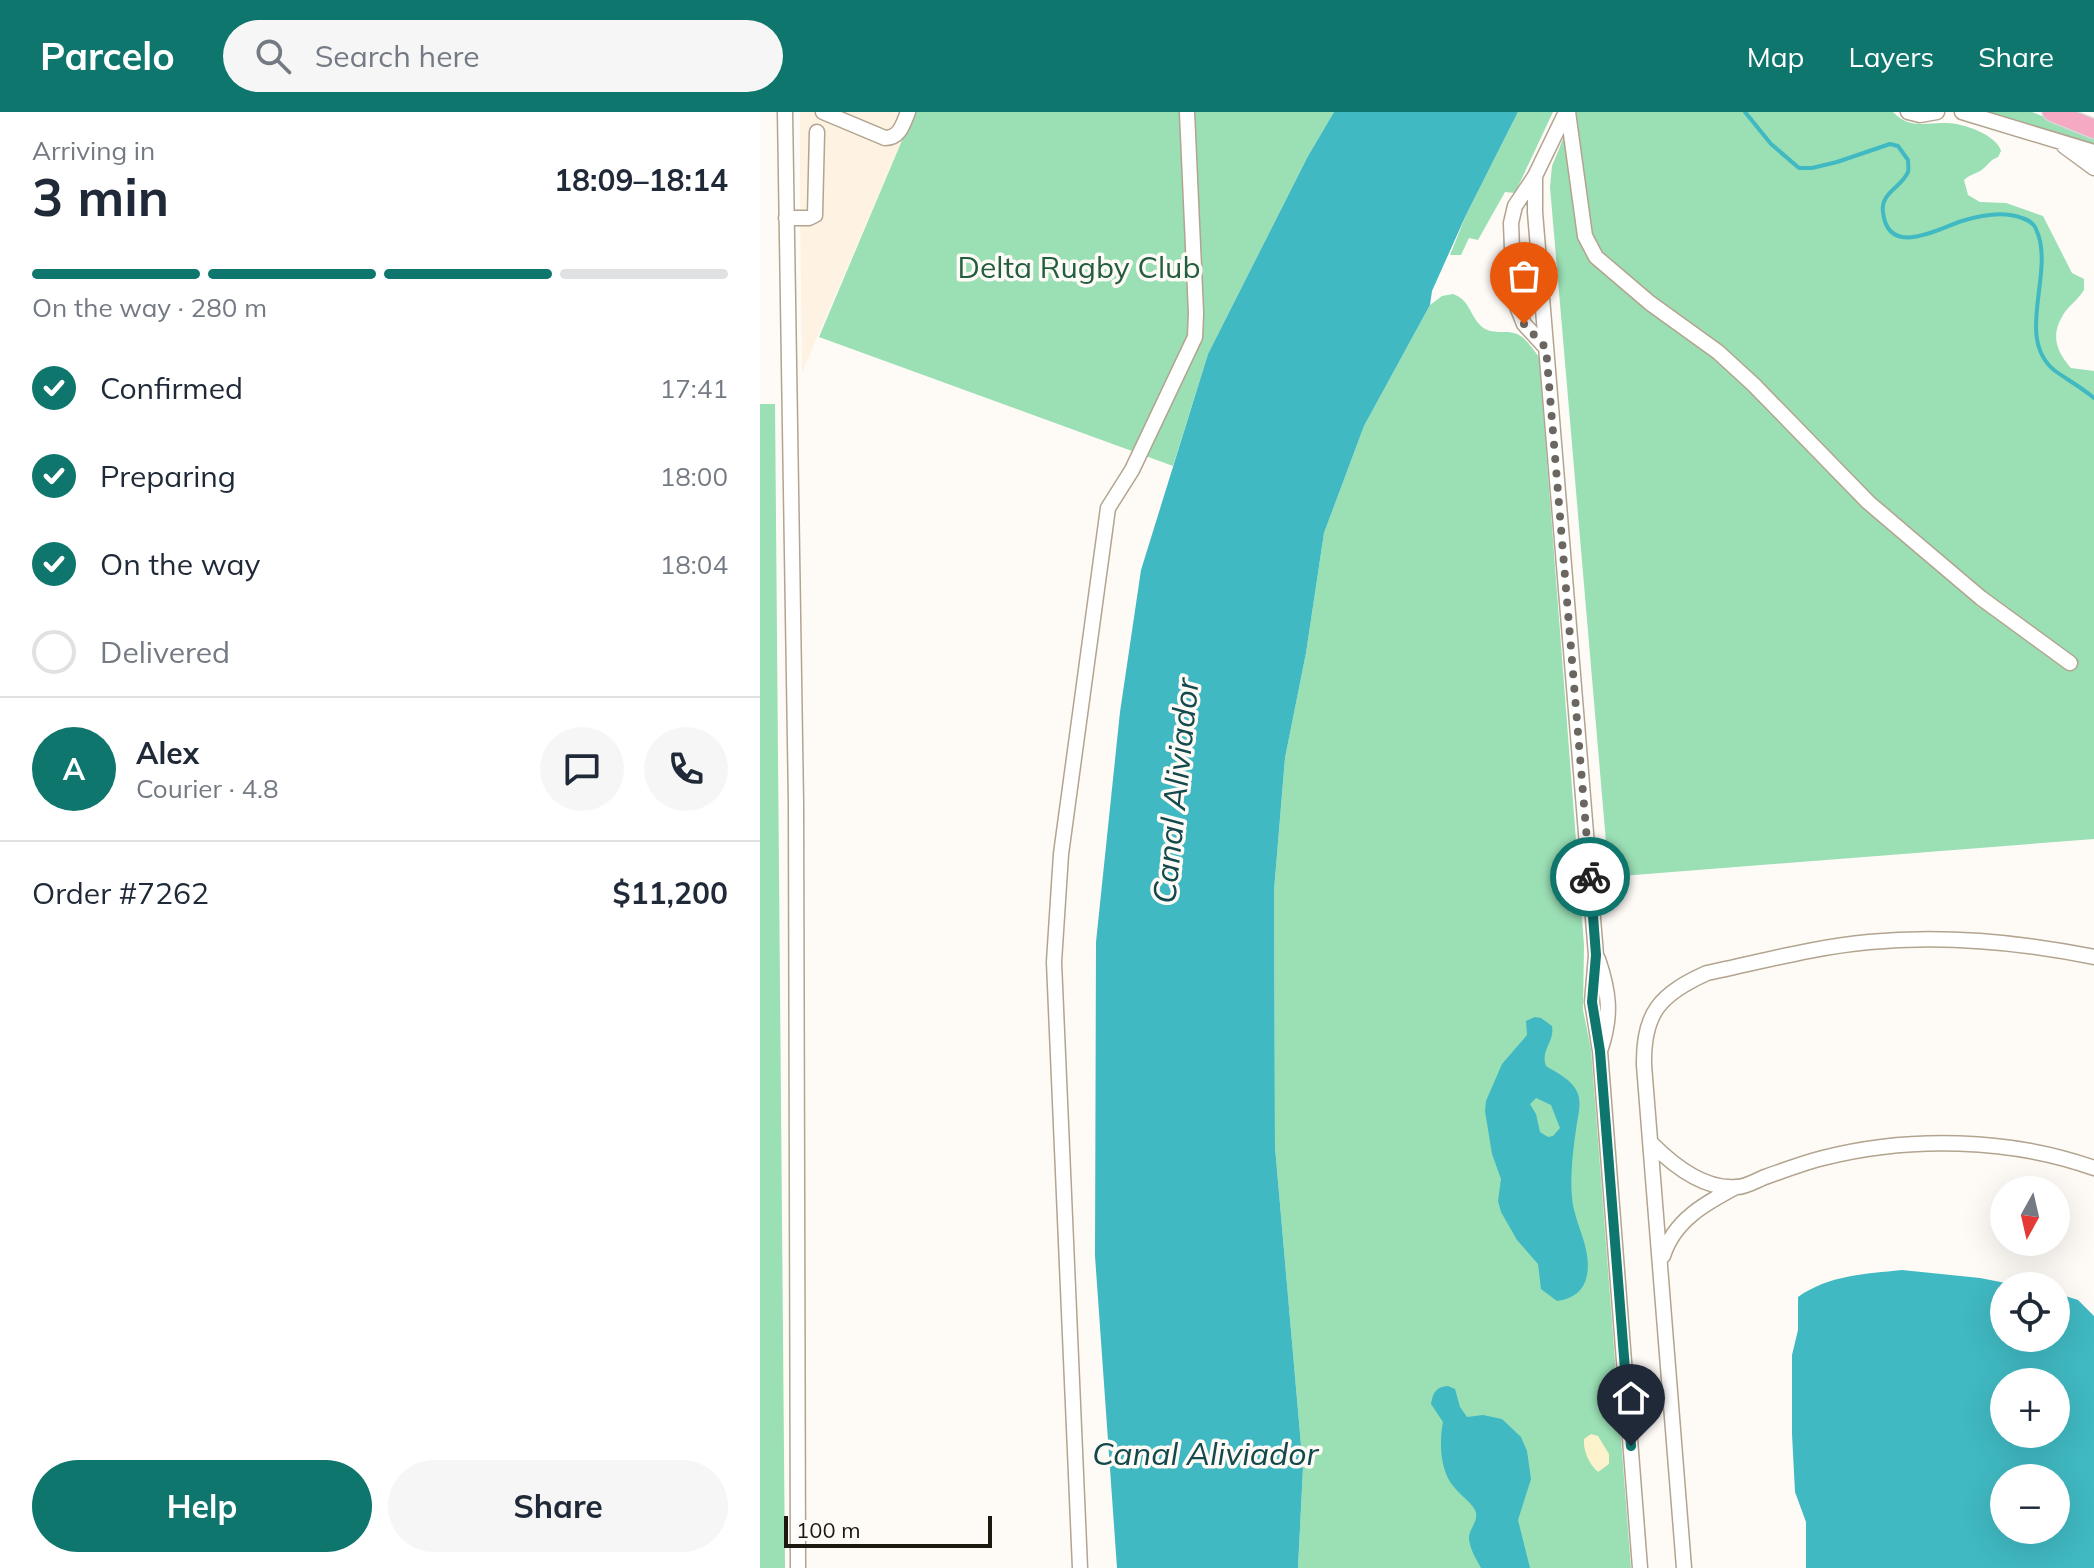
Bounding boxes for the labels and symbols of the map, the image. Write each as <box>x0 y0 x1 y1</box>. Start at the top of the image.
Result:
pin <box>1490 242 1558 324</box>
park label: Delta Rugby Club <box>958 248 1200 286</box>
water label: Canal Aliviador <box>1143 675 1207 906</box>
courier <box>1550 837 1630 917</box>
north arrow <box>1990 1176 2070 1256</box>
pin <box>1597 1364 1665 1446</box>
water label: Canal Aliviador <box>1092 1433 1319 1473</box>
scale bar <box>784 1512 992 1548</box>

